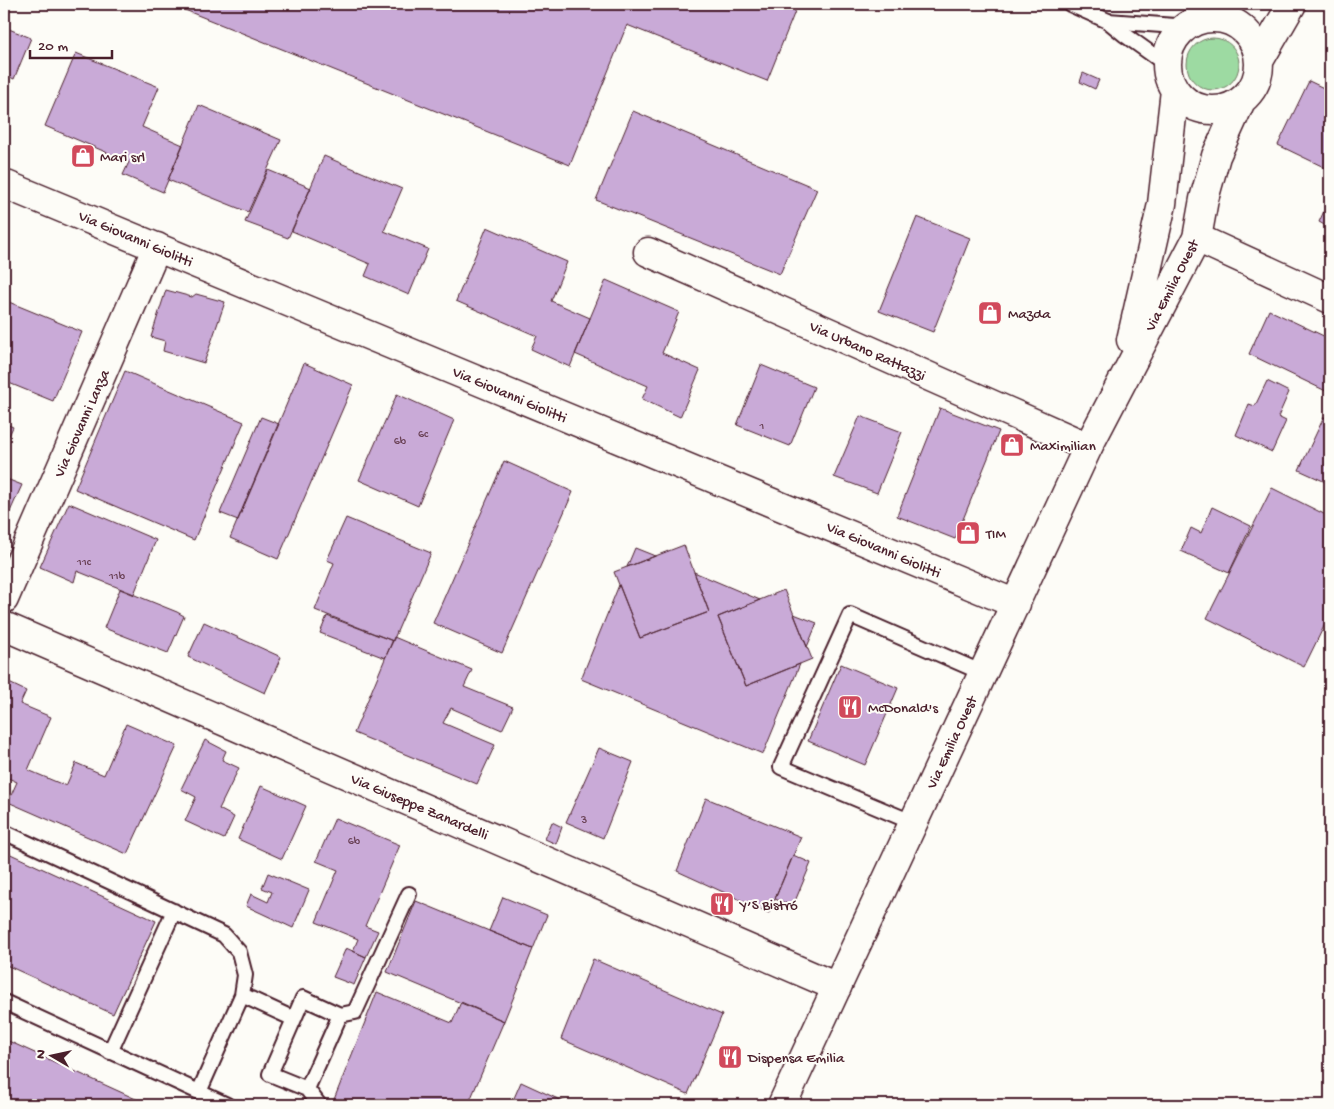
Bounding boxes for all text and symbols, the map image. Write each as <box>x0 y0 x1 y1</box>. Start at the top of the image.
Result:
scale bar <box>30 28 112 60</box>
text: 20 m <box>38 38 68 56</box>
shop icon: Mari srl <box>70 143 96 169</box>
place label: Mari srl <box>100 149 145 167</box>
street label: Via Giovanni Giolitti <box>74 207 195 272</box>
street label: Via Emilia Ovest <box>1142 236 1204 336</box>
shop icon: Mazda <box>977 300 1003 326</box>
place label: Mazda <box>1008 306 1051 324</box>
street label: Via Urbano Rattazzi <box>805 318 928 386</box>
street label: Via Giovanni Giolitti <box>448 363 569 428</box>
street label: Via Giovanni Lanza <box>51 367 115 481</box>
house number: 1 <box>759 420 765 434</box>
house number: 6c <box>418 428 429 442</box>
shop icon: Maximilian <box>999 432 1025 458</box>
house number: 6b <box>394 435 407 449</box>
place label: Maximilian <box>1030 438 1096 456</box>
street label: Via Giovanni Giolitti <box>822 518 943 583</box>
shop icon: TIM <box>955 520 981 546</box>
place label: TIM <box>985 526 1006 544</box>
house number: 11c <box>76 556 92 570</box>
house number: 11b <box>108 570 126 584</box>
street label: Via Emilia Ovest <box>923 692 983 793</box>
restaurant icon: McDonald's <box>837 694 863 720</box>
place label: McDonald's <box>868 700 938 718</box>
street label: Via Giuseppe Zanardelli <box>347 770 491 845</box>
house number: 3 <box>580 814 587 828</box>
house number: 6b <box>348 835 361 849</box>
restaurant icon: Y’S Bistró <box>709 891 735 917</box>
place label: Y’S Bistró <box>738 897 798 915</box>
north arrow <box>28 1032 78 1082</box>
restaurant icon: Dispensa Emilia <box>717 1044 743 1070</box>
text: N <box>33 1049 51 1060</box>
place label: Dispensa Emilia <box>747 1050 845 1068</box>

